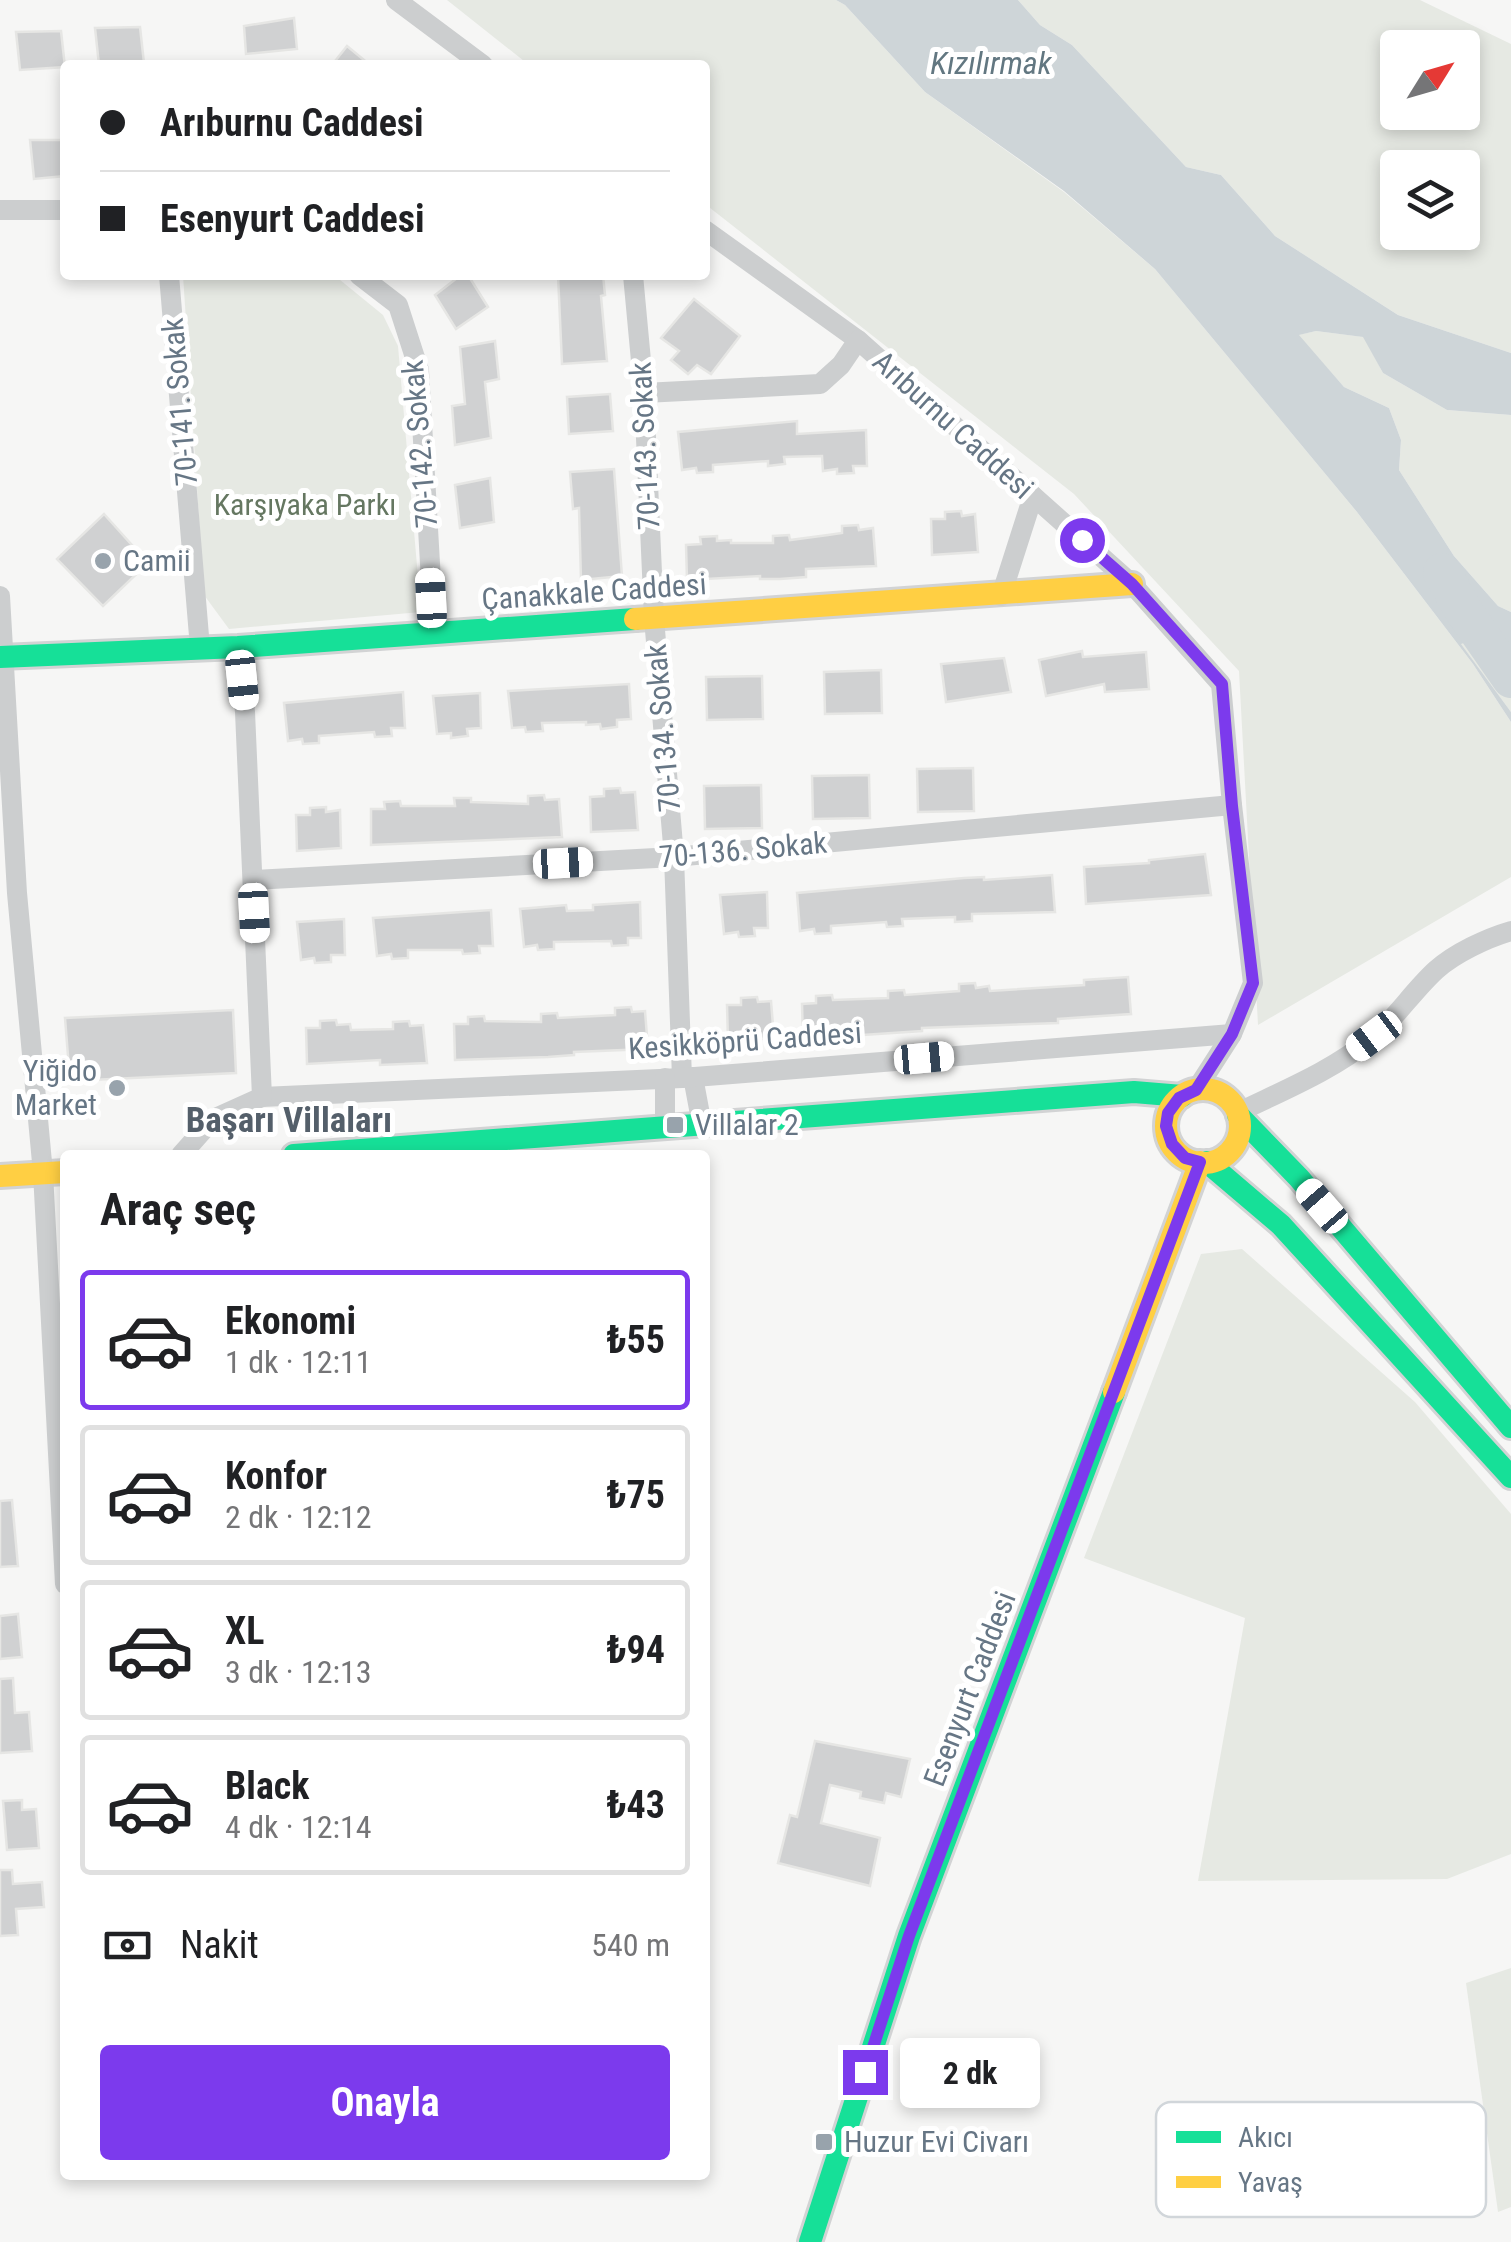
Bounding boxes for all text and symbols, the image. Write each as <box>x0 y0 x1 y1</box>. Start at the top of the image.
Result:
north arrow <box>1380 30 1480 130</box>
map controls <box>1380 30 1480 250</box>
water label: Kızılırmak <box>930 44 1053 82</box>
text: Arıburnu Caddesi <box>160 101 424 145</box>
button: layers <box>1380 150 1480 250</box>
text: Esenyurt Caddesi <box>160 197 425 241</box>
street label: 70-141. Sokak <box>155 316 204 487</box>
street label: Arıburnu Caddesi <box>866 343 1041 506</box>
street label: 70-142. Sokak <box>395 358 444 529</box>
street label: 70-143. Sokak <box>623 361 666 531</box>
park label: Karşıyaka Parkı <box>214 487 396 522</box>
route start <box>1060 518 1105 563</box>
place label: Camii <box>123 543 191 578</box>
marker: Camii <box>92 550 114 572</box>
street label: Çanakkale Caddesi <box>480 566 708 617</box>
car <box>414 567 448 629</box>
street label: 70-134. Sokak <box>638 642 687 813</box>
car <box>224 649 260 711</box>
street label: 70-136. Sokak <box>658 825 829 874</box>
car <box>532 846 594 880</box>
car <box>237 882 271 944</box>
car <box>1341 1006 1407 1066</box>
street label: Kesikköprü Caddesi <box>627 1015 863 1066</box>
car <box>893 1040 955 1076</box>
place label: Yiğido Market <box>15 1053 97 1122</box>
marker: Yiğido Market <box>106 1077 128 1099</box>
district label: Başarı Villaları <box>186 1100 392 1141</box>
place label: Villalar 2 <box>695 1107 799 1142</box>
marker: Villalar 2 <box>664 1114 686 1136</box>
car <box>1291 1174 1353 1238</box>
text: Araç seç <box>100 1183 256 1236</box>
icon: car <box>105 1295 195 1385</box>
text: Ekonomi <box>225 1299 356 1343</box>
text: ₺55 <box>606 1318 665 1362</box>
text: 1 dk · 12:11 <box>225 1343 372 1381</box>
icon: car <box>105 1450 195 1540</box>
text: Konfor <box>225 1454 327 1498</box>
text: ₺75 <box>606 1473 665 1517</box>
text: 2 dk · 12:12 <box>225 1498 372 1536</box>
street label: Esenyurt Caddesi <box>916 1587 1023 1791</box>
icon: car <box>105 1605 195 1695</box>
text: XL <box>225 1609 264 1653</box>
text: ₺94 <box>606 1628 665 1672</box>
text: 3 dk · 12:13 <box>225 1653 372 1691</box>
icon: car <box>105 1760 195 1850</box>
text: Black <box>225 1764 309 1808</box>
text: ₺43 <box>606 1783 665 1827</box>
text: 4 dk · 12:14 <box>225 1808 372 1846</box>
icon: cash <box>100 1918 155 1973</box>
text: Nakit <box>180 1923 259 1967</box>
text: 540 m <box>591 1926 670 1964</box>
callout: 2 dk <box>900 2037 1040 2107</box>
button: Onayla <box>100 2045 670 2160</box>
route end <box>843 2050 888 2095</box>
text: 2 dk <box>943 2054 997 2092</box>
legend <box>1156 2102 1486 2217</box>
text: Akıcı <box>1238 2121 1293 2154</box>
place label: Huzur Evi Civarı <box>844 2124 1029 2159</box>
marker: Huzur Evi Civarı <box>813 2131 835 2153</box>
text: Yavaş <box>1238 2166 1303 2199</box>

